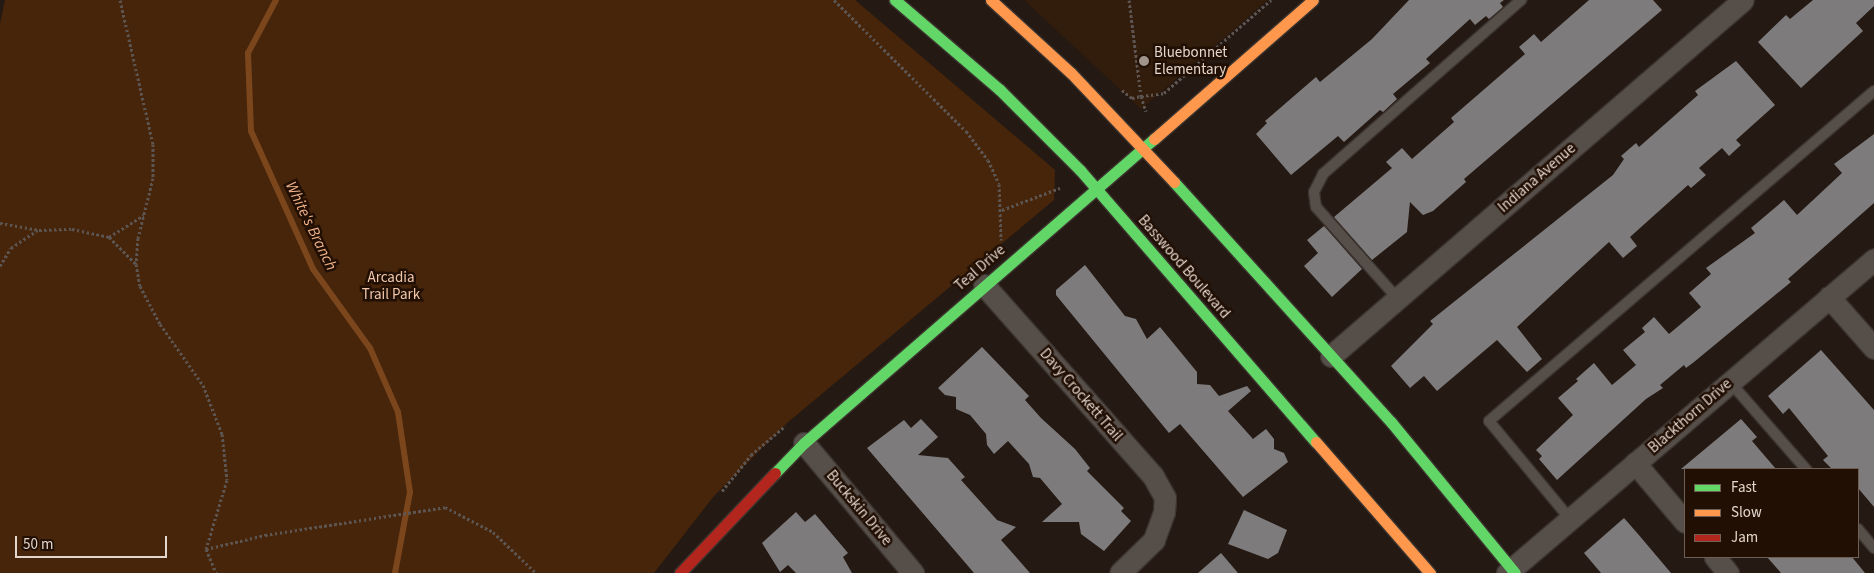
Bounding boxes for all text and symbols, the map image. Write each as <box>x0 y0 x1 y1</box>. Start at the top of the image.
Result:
place label: Bluebonnet Elementary <box>1154 43 1227 78</box>
marker: Bluebonnet Elementary <box>1138 55 1150 67</box>
street label: Indiana Avenue <box>1495 139 1579 217</box>
water label: White's Branch <box>281 178 341 274</box>
street label: Basswood Boulevard <box>1134 212 1234 322</box>
street label: Teal Drive <box>951 241 1009 295</box>
park label: Arcadia Trail Park <box>362 268 420 303</box>
street label: Davy Crockett Trail <box>1036 345 1126 445</box>
street label: Blackthorn Drive <box>1645 375 1735 457</box>
street label: Buckskin Drive <box>822 467 896 549</box>
legend <box>1684 468 1859 558</box>
text: Fast <box>1731 477 1757 498</box>
text: Slow <box>1731 502 1762 523</box>
scale bar <box>18 526 170 558</box>
text: Jam <box>1731 527 1758 548</box>
text: 50 m <box>23 534 53 555</box>

